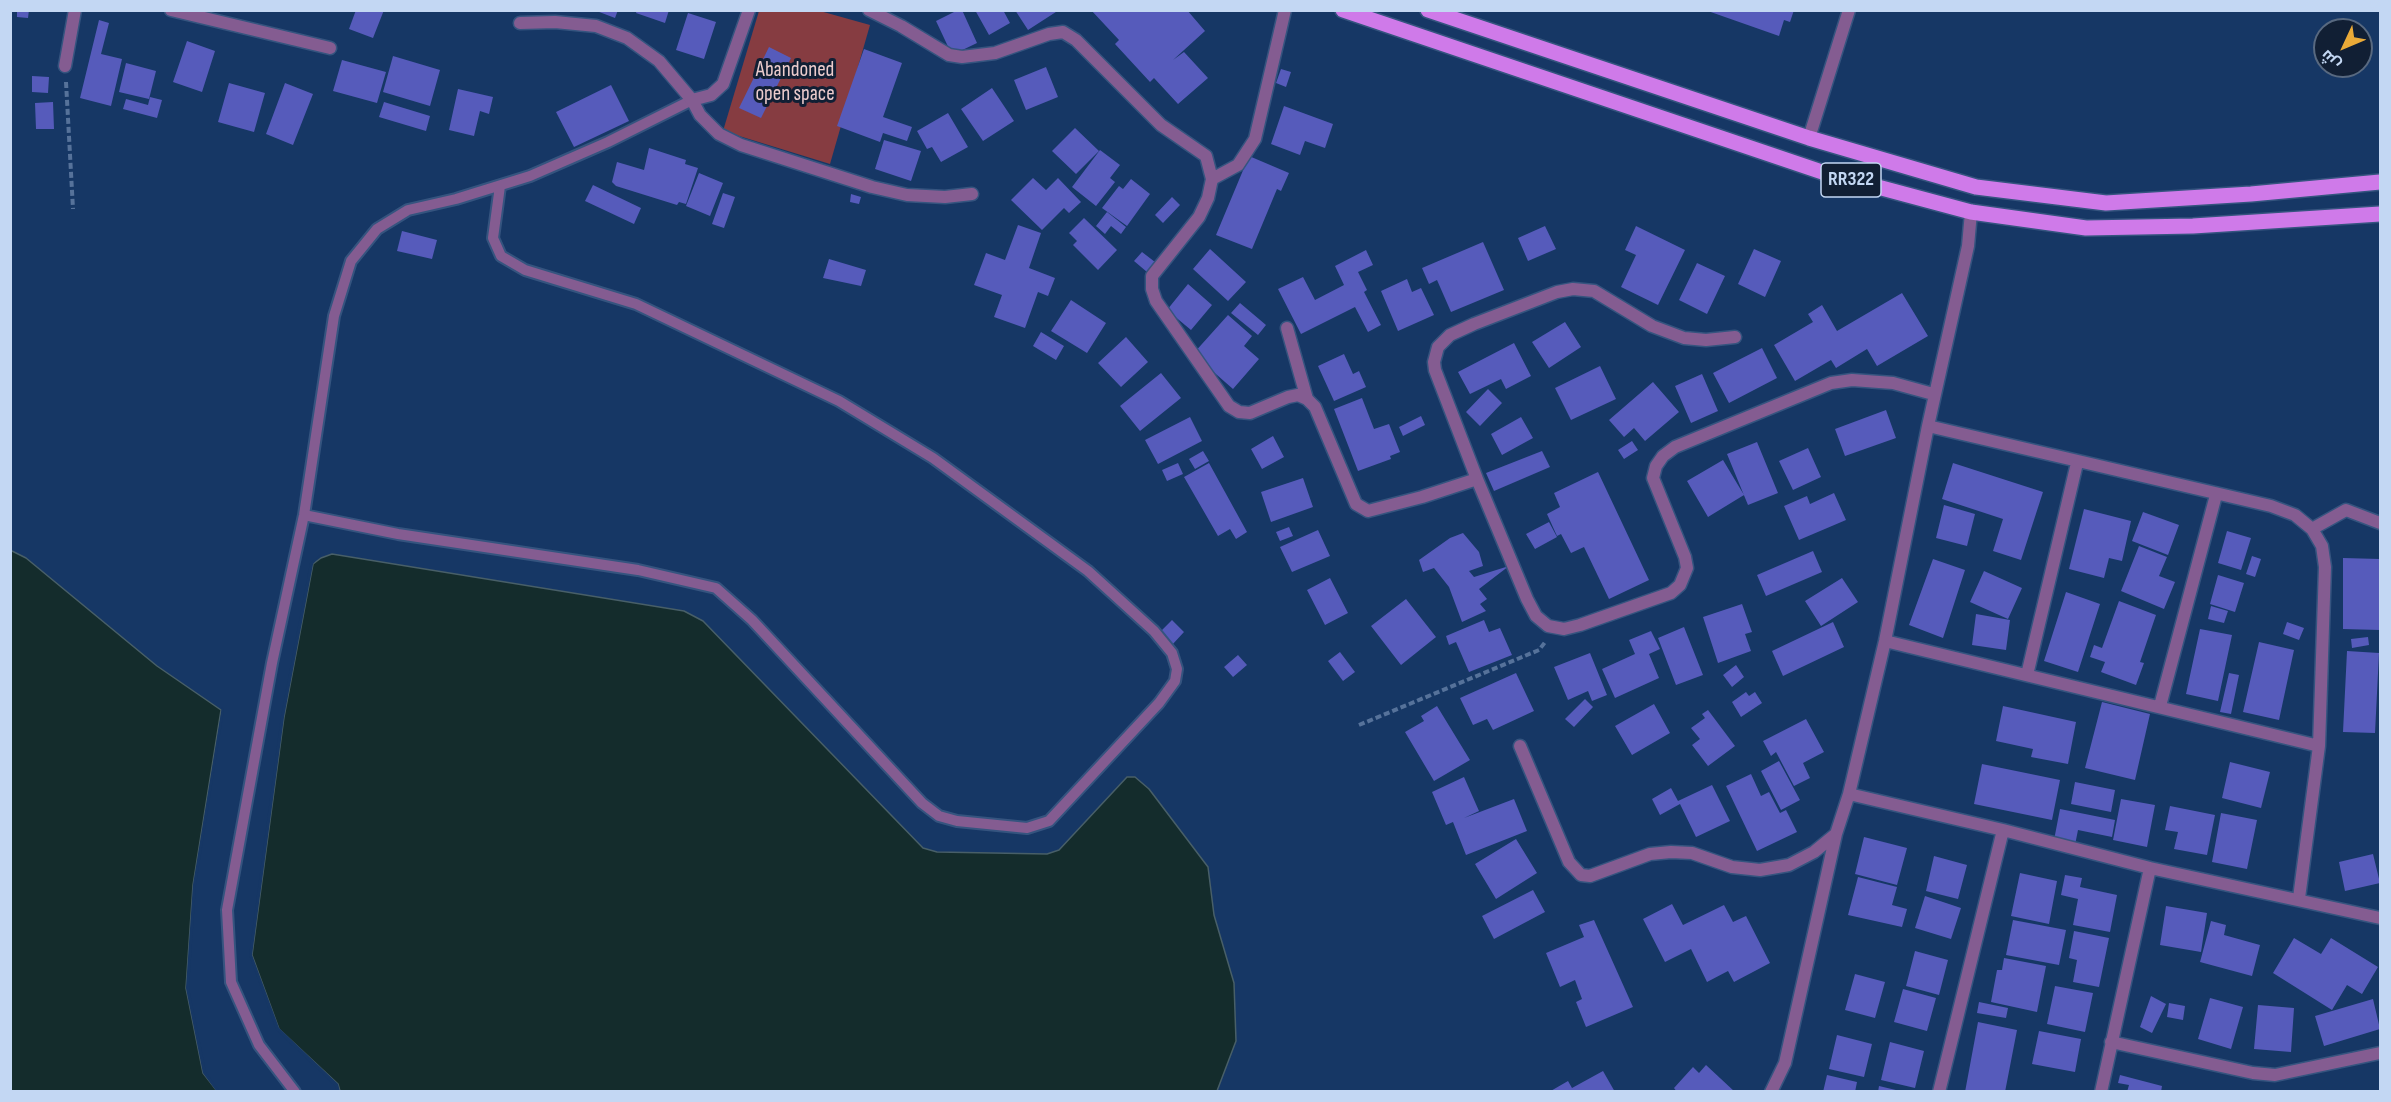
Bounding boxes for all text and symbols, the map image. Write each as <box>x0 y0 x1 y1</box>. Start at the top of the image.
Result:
north arrow <box>2313 18 2373 78</box>
text: ش <box>2317 45 2345 73</box>
park label: Abandoned open space <box>755 58 835 108</box>
road number: RR322 <box>1821 163 1881 197</box>

